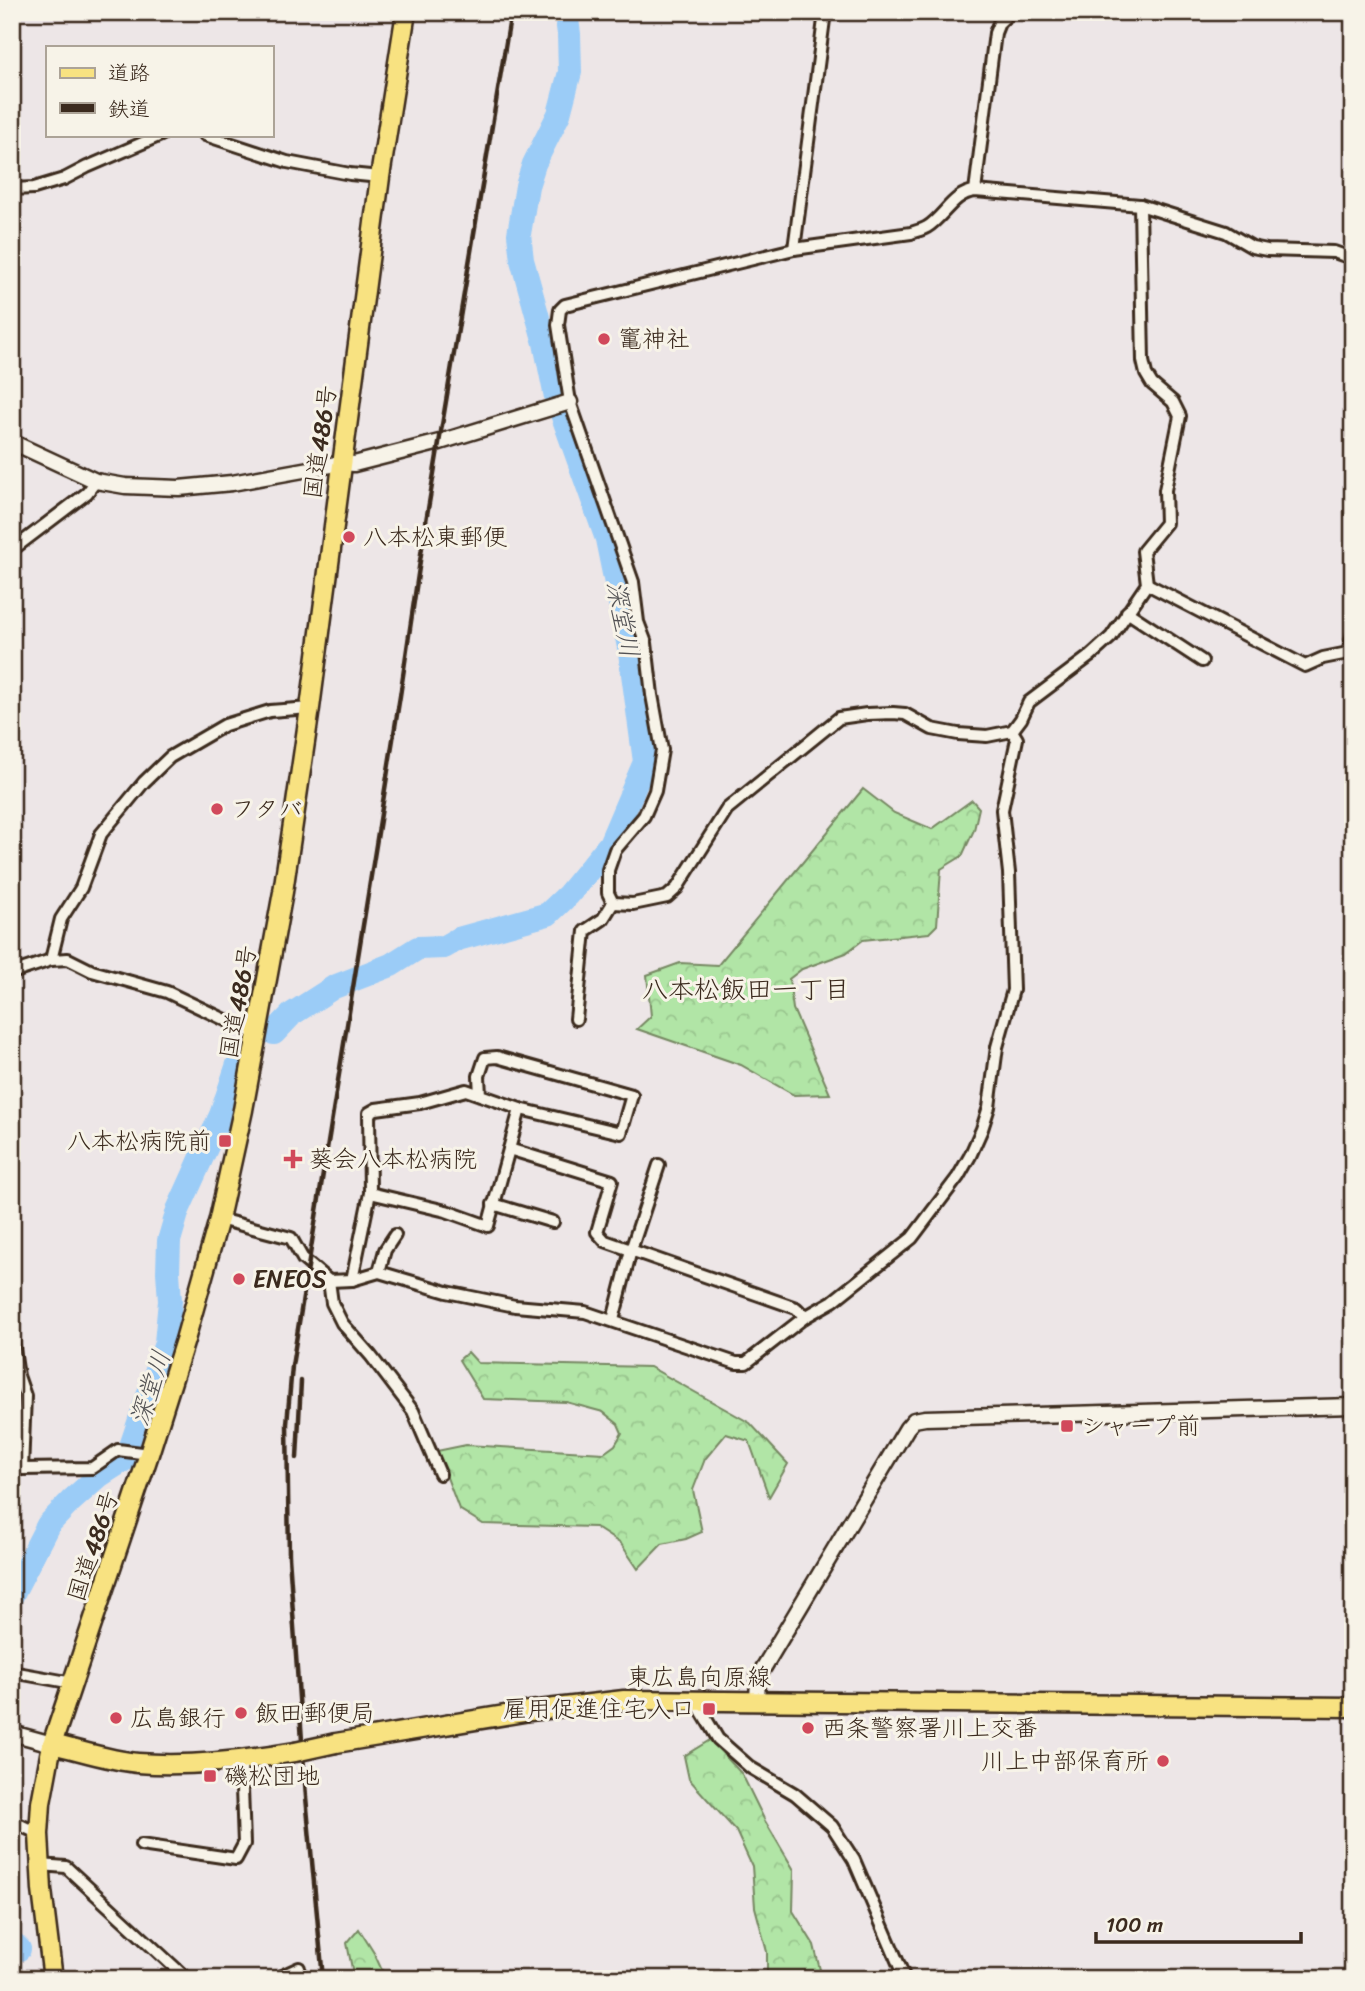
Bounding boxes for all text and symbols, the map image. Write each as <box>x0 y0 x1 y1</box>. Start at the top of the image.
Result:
legend <box>46 46 273 136</box>
text: 道路 <box>108 54 150 92</box>
text: 鉄道 <box>108 90 150 128</box>
place label: 竃神社 <box>618 318 690 360</box>
marker: 竃神社 <box>596 331 612 347</box>
street label: 国道486号 <box>291 382 349 502</box>
place label: 八本松東郵便 <box>363 516 507 558</box>
marker: 八本松東郵便 <box>341 529 357 545</box>
water label: 深堂川 <box>593 576 653 662</box>
place label: フタバ <box>231 788 303 830</box>
marker: フタバ <box>209 801 225 817</box>
street label: 国道486号 <box>207 942 269 1062</box>
district label: 八本松飯田一丁目 <box>642 966 850 1012</box>
place label: 八本松病院前 <box>67 1120 211 1162</box>
marker: 八本松病院前 <box>217 1133 233 1149</box>
place label: 葵会八本松病院 <box>309 1138 477 1180</box>
marker: 葵会八本松病院 <box>283 1149 303 1169</box>
place label: ENEOS <box>253 1258 327 1300</box>
marker: ENEOS <box>231 1271 247 1287</box>
water label: 深堂川 <box>116 1344 184 1432</box>
place label: シャープ前 <box>1081 1405 1200 1447</box>
marker: シャープ前 <box>1059 1418 1075 1434</box>
street label: 国道486号 <box>55 1485 131 1607</box>
street label: 東広島向原線 <box>627 1656 771 1698</box>
place label: 雇用促進住宅入口 <box>503 1688 695 1730</box>
place label: 飯田郵便局 <box>255 1692 375 1734</box>
place label: 広島銀行 <box>130 1697 226 1739</box>
marker: 雇用促進住宅入口 <box>701 1701 717 1717</box>
marker: 飯田郵便局 <box>233 1705 249 1721</box>
place label: 西条警察署川上交番 <box>822 1707 1038 1749</box>
marker: 広島銀行 <box>108 1710 124 1726</box>
marker: 西条警察署川上交番 <box>800 1720 816 1736</box>
place label: 川上中部保育所 <box>981 1740 1149 1782</box>
marker: 川上中部保育所 <box>1155 1753 1171 1769</box>
place label: 磯松団地 <box>224 1755 320 1797</box>
marker: 磯松団地 <box>202 1768 218 1784</box>
scale bar <box>1096 1900 1300 1944</box>
text: 100 m <box>1106 1906 1163 1944</box>

